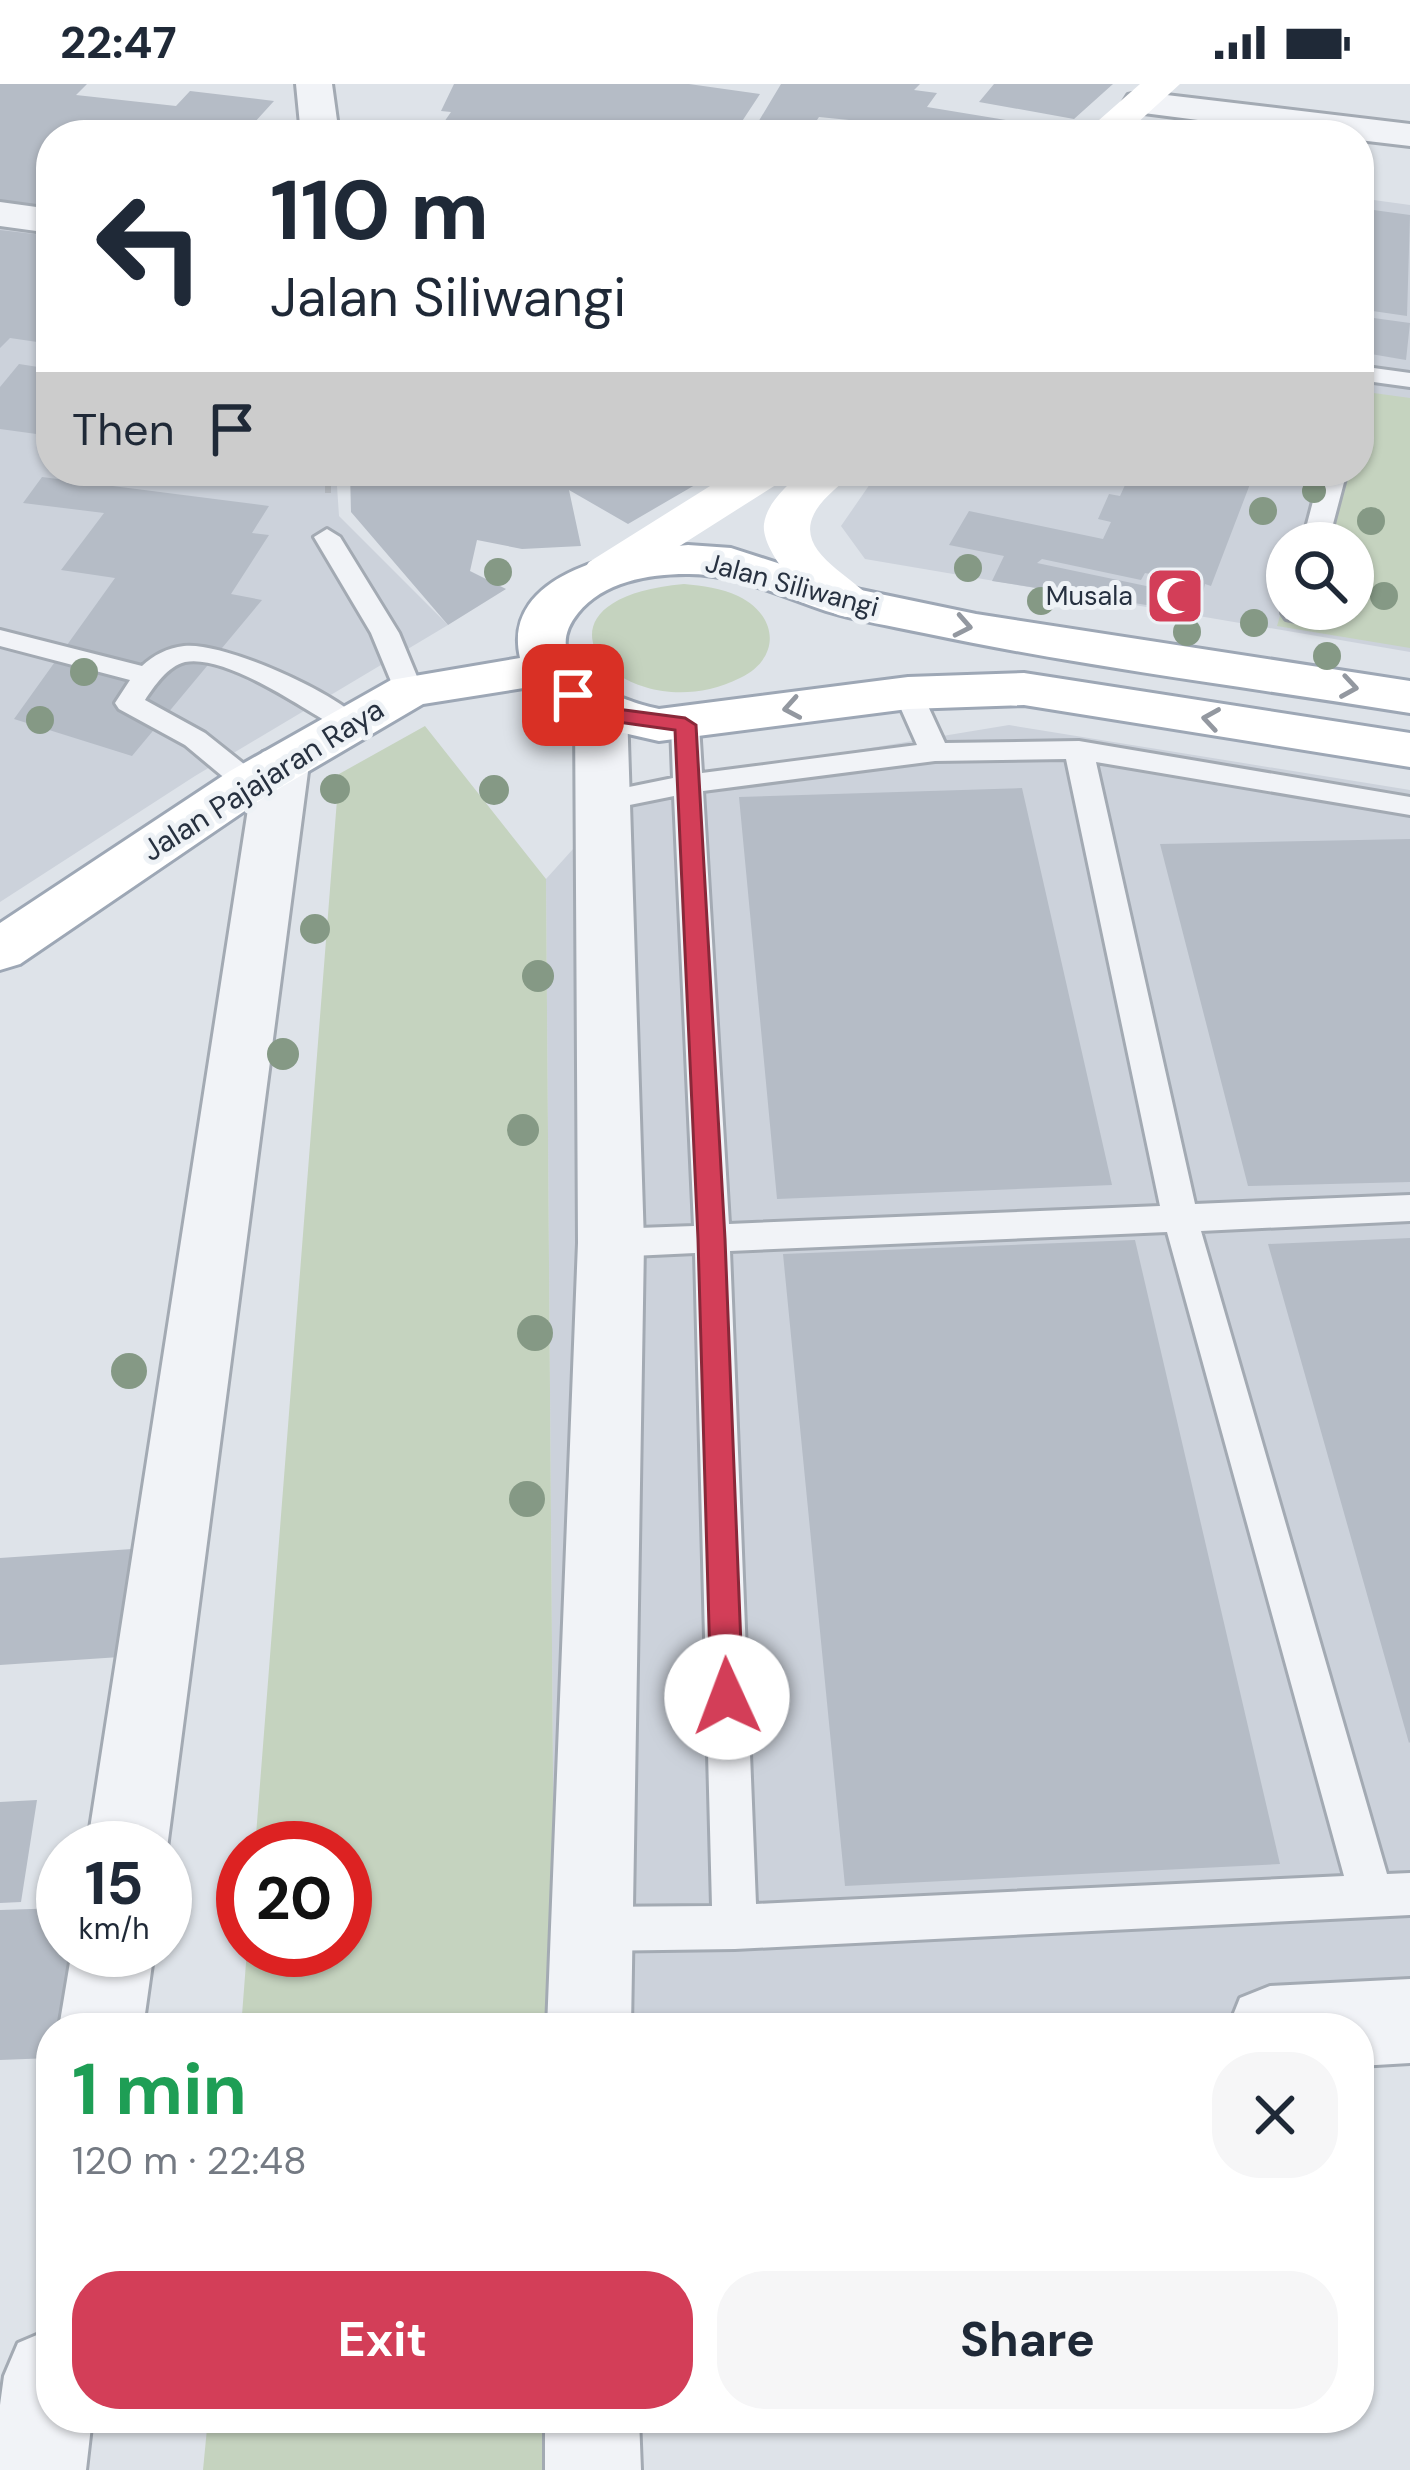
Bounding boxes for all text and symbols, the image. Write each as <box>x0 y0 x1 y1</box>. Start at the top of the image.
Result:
text: 22:47 <box>60 13 177 72</box>
text: 110 m <box>270 156 489 265</box>
icon: left <box>72 168 228 324</box>
text: Jalan Siliwangi <box>270 262 626 333</box>
icon: arrive <box>199 396 265 462</box>
text: Then <box>72 400 175 459</box>
map controls <box>1266 522 1374 630</box>
button: search <box>1266 522 1374 630</box>
street label: Jalan Siliwangi <box>702 545 883 624</box>
mosque icon: Musala <box>1144 565 1206 627</box>
place label: Musala <box>1046 578 1133 613</box>
one-way arrow <box>953 613 973 638</box>
pin <box>522 644 624 746</box>
icon: arrive <box>540 662 606 728</box>
one-way arrow <box>1338 674 1358 699</box>
street label: Jalan Pajajaran Raya <box>135 689 391 870</box>
one-way arrow <box>782 694 802 719</box>
one-way arrow <box>1202 707 1222 732</box>
position arrow <box>664 1634 790 1760</box>
speed limit sign: 20 <box>216 1821 372 1977</box>
text: 15 <box>84 1844 144 1923</box>
text: km/h <box>79 1909 149 1948</box>
text: 1 min <box>72 2043 247 2136</box>
button: close <box>1212 2052 1338 2178</box>
text: 120 m · 22:48 <box>72 2135 307 2186</box>
button: Exit <box>72 2271 693 2409</box>
button: Share <box>717 2271 1338 2409</box>

